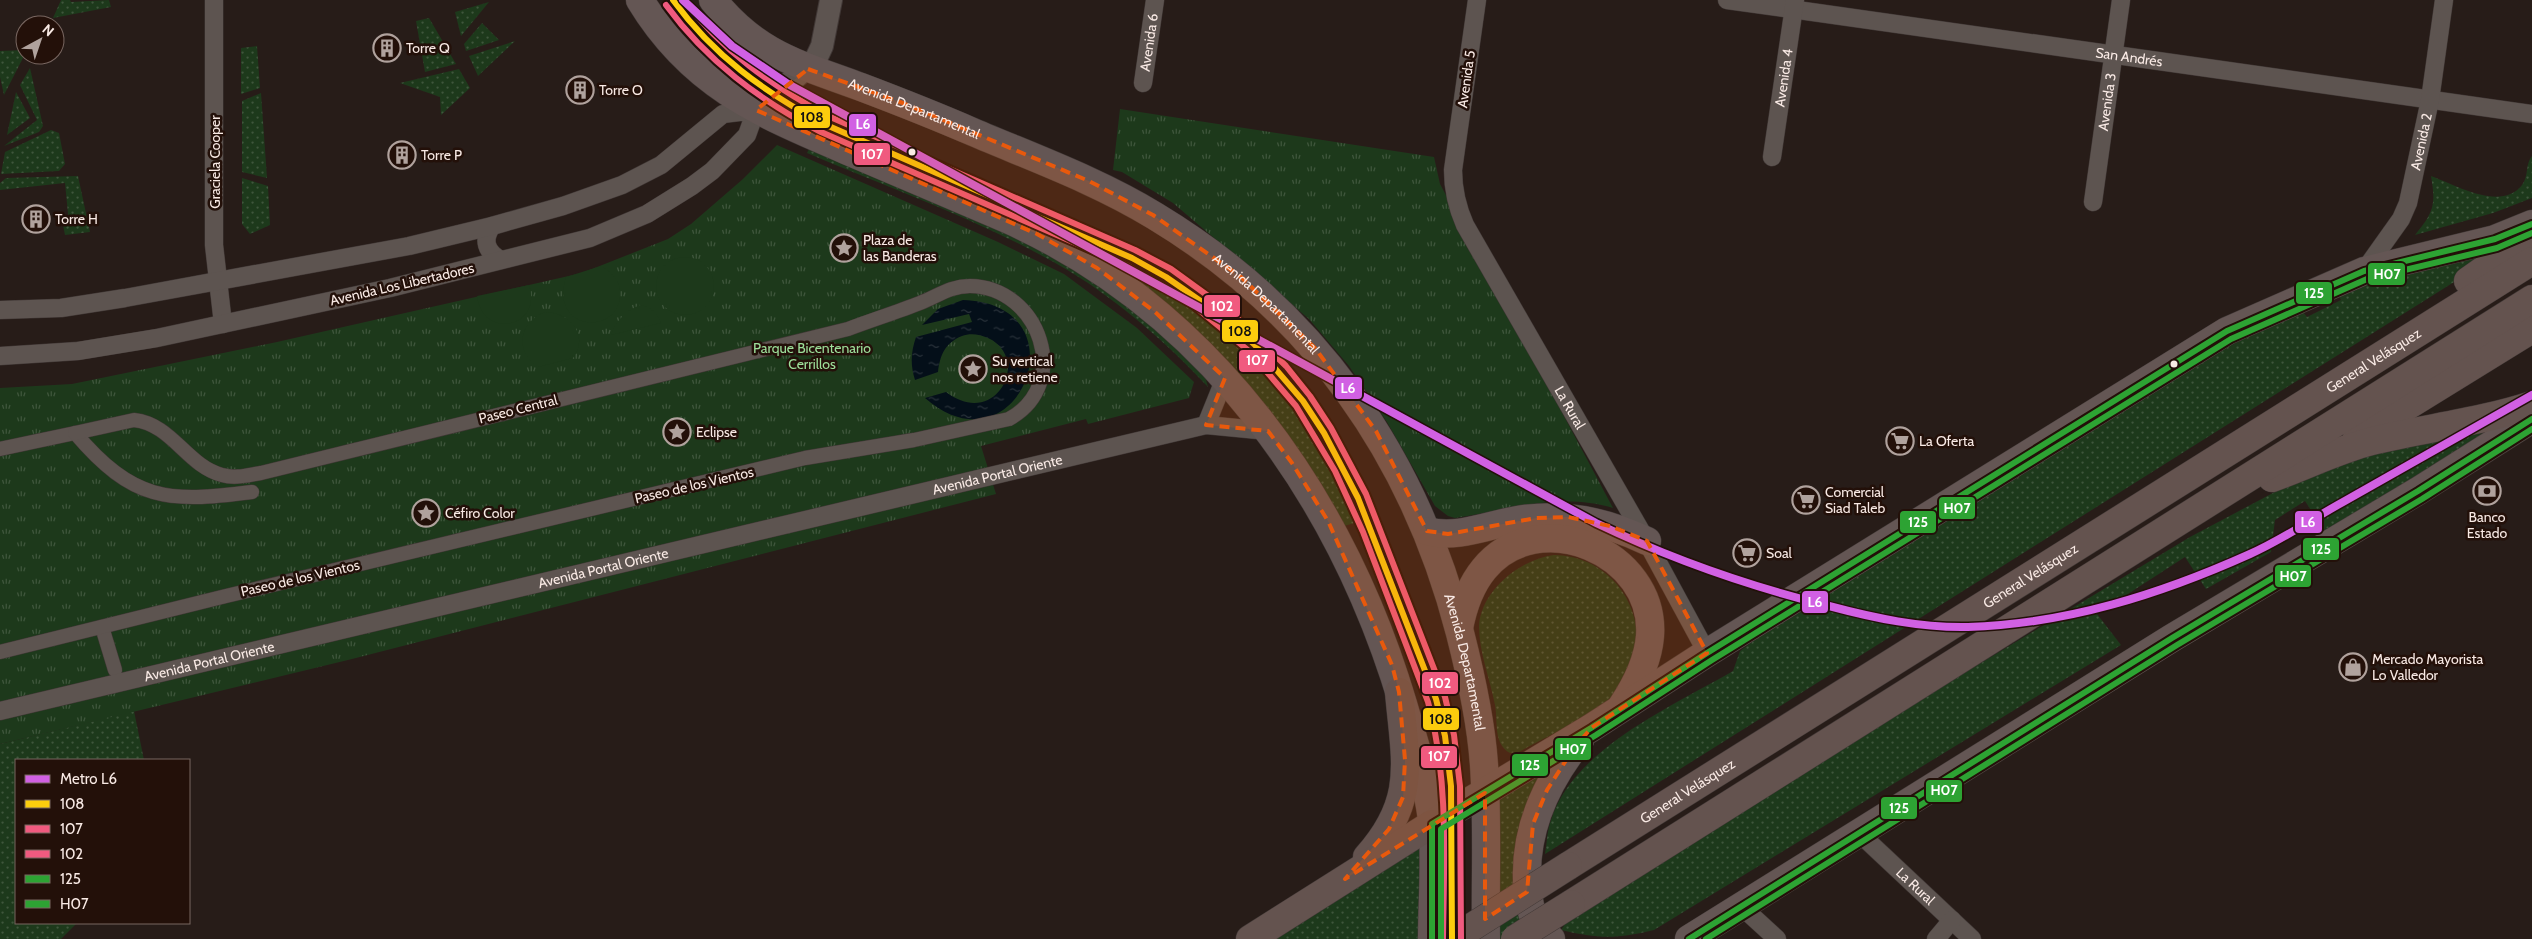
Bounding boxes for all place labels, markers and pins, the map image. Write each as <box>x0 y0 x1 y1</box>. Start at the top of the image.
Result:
building icon: Torre Q <box>372 33 402 63</box>
place label: Torre Q <box>406 39 450 57</box>
building icon: Torre O <box>565 75 595 105</box>
place label: Torre O <box>599 81 643 99</box>
building icon: Torre P <box>387 140 417 170</box>
place label: Torre P <box>421 146 462 164</box>
unlabelled marker <box>907 147 917 157</box>
building icon: Torre H <box>21 204 51 234</box>
place label: Torre H <box>55 210 98 228</box>
place label: Plaza de las Banderas <box>863 231 937 265</box>
place icon: Plaza de las Banderas <box>829 233 859 263</box>
place label: Su vertical nos retiene <box>992 352 1058 386</box>
place icon: Su vertical nos retiene <box>958 354 988 384</box>
unlabelled marker <box>2169 359 2179 369</box>
place icon: Eclipse <box>662 417 692 447</box>
place label: Eclipse <box>696 423 737 441</box>
supermarket icon: La Oferta <box>1885 426 1915 456</box>
place label: La Oferta <box>1919 432 1974 450</box>
bank icon: Banco Estado <box>2472 476 2502 506</box>
place label: Comercial Siad Taleb <box>1825 483 1885 517</box>
supermarket icon: Comercial Siad Taleb <box>1791 485 1821 515</box>
place icon: Céfiro Color <box>411 498 441 528</box>
place label: Céfiro Color <box>445 504 515 522</box>
place label: Banco Estado <box>2467 508 2507 542</box>
supermarket icon: Soal <box>1732 538 1762 568</box>
place label: Soal <box>1766 544 1793 562</box>
place label: Mercado Mayorista Lo Valledor <box>2372 650 2484 684</box>
shop icon: Mercado Mayorista Lo Valledor <box>2338 652 2368 682</box>

